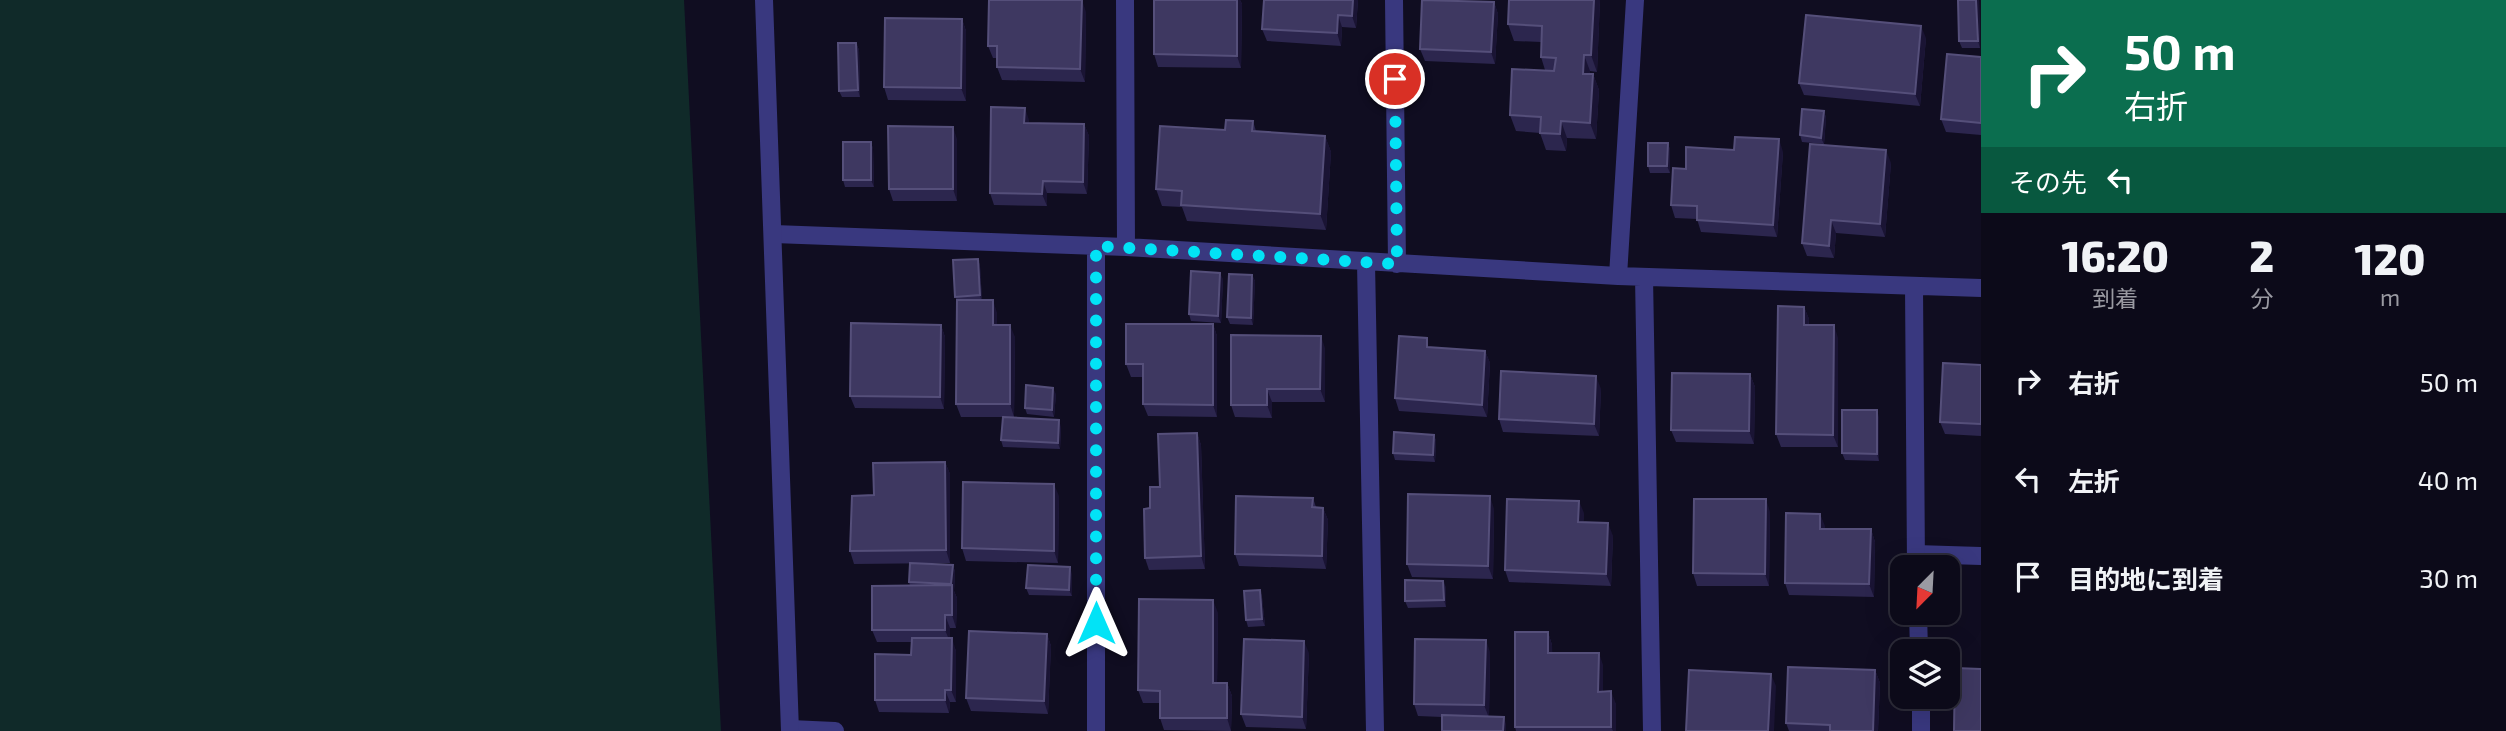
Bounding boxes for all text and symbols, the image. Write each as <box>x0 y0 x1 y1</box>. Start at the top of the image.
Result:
text: 50 m <box>2124 21 2236 80</box>
icon: right <box>2009 28 2100 119</box>
pin <box>1365 49 1425 109</box>
icon: arrive <box>1376 60 1414 98</box>
text: 右折 <box>2124 86 2188 124</box>
icon: left <box>2101 161 2139 199</box>
text: その先 <box>2009 166 2087 197</box>
text: 16:20 <box>2061 230 2169 280</box>
text: 2 <box>2249 230 2274 280</box>
text: 120 <box>2355 233 2426 283</box>
text: m <box>2380 283 2400 311</box>
text: 到着 <box>2092 284 2138 312</box>
text: 分 <box>2250 284 2273 312</box>
icon: right <box>2009 362 2047 400</box>
text: 50 m <box>2420 366 2478 397</box>
text: 右折 <box>2068 367 2120 398</box>
icon: left <box>2009 460 2047 498</box>
text: 40 m <box>2418 464 2478 495</box>
text: 左折 <box>2068 465 2120 496</box>
north arrow <box>1890 555 1960 625</box>
map controls <box>1890 555 1960 709</box>
icon: arrive <box>2009 558 2047 596</box>
text: 30 m <box>2419 562 2478 593</box>
text: 目的地に到着 <box>2068 563 2224 594</box>
position arrow <box>1059 586 1133 660</box>
button: layers <box>1890 639 1960 709</box>

